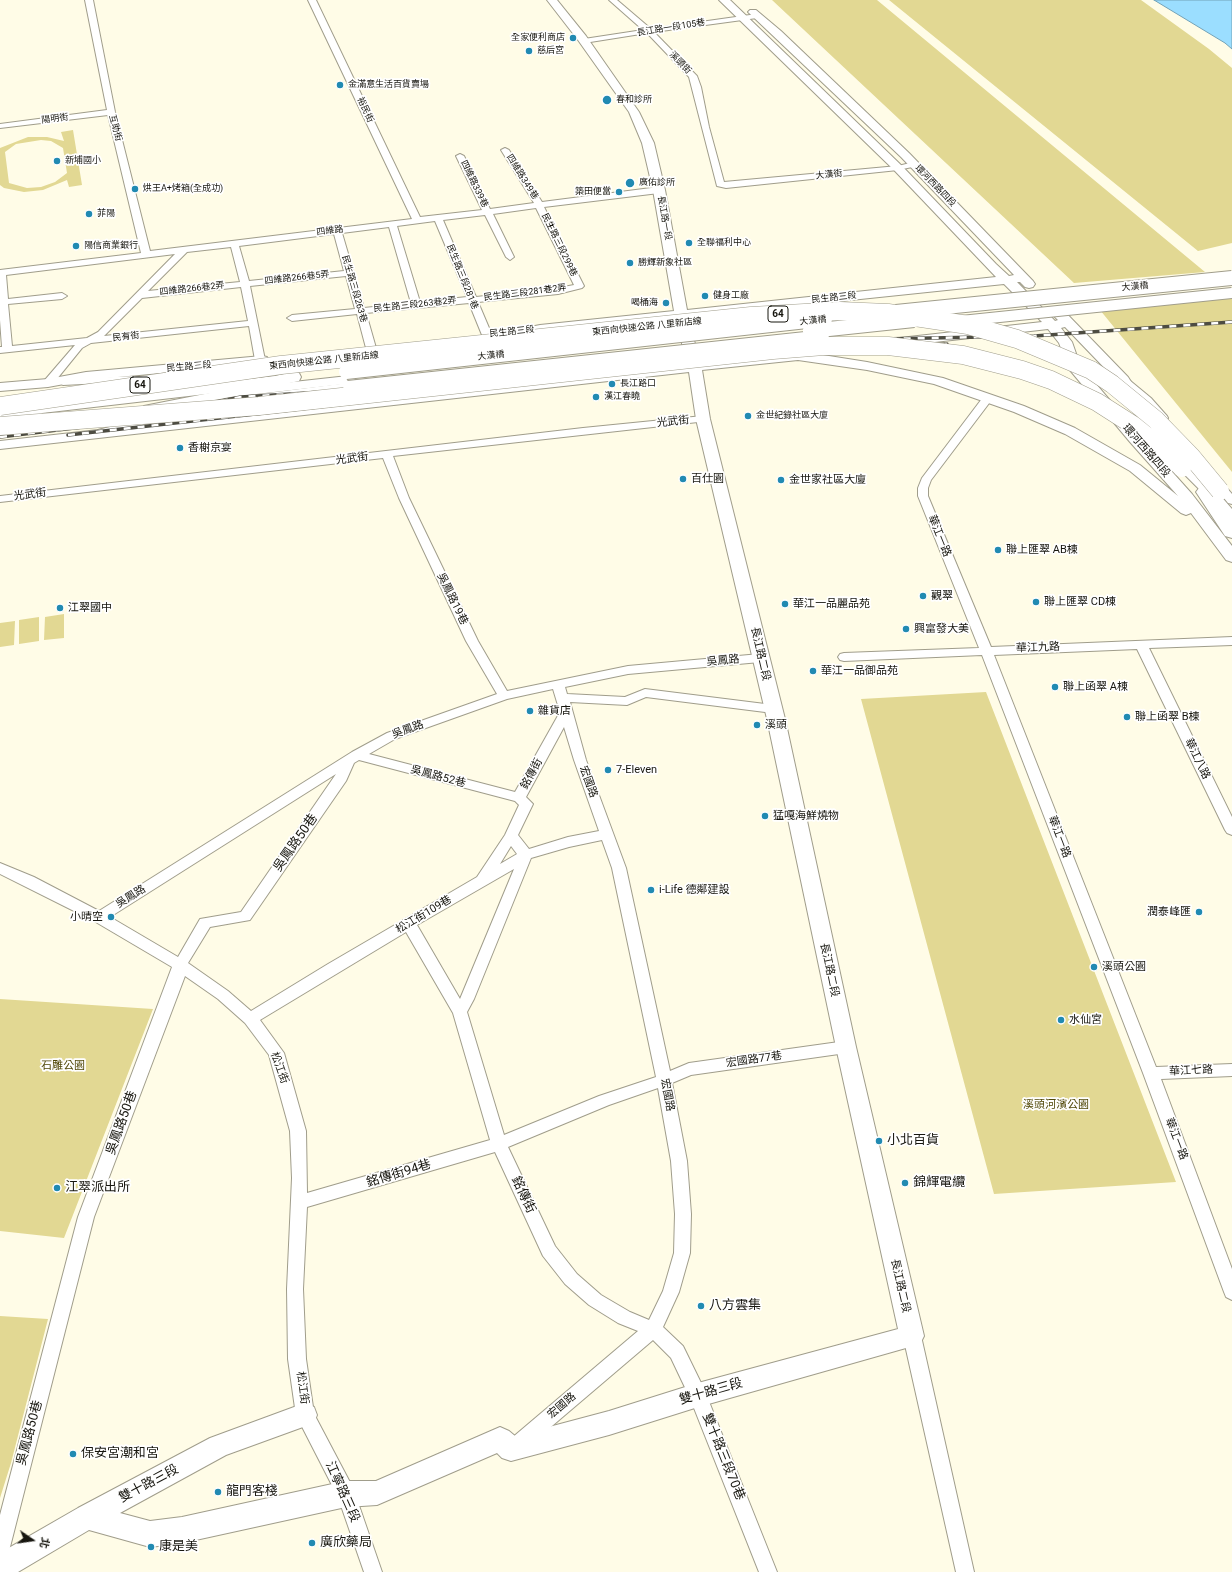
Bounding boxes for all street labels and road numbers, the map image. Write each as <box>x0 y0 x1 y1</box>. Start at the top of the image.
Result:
street label: 長江路一段105巷 <box>636 17 706 39</box>
street label: 溪頭街 <box>667 50 693 76</box>
street label: 裕民街 <box>354 95 376 125</box>
street label: 陽明街 <box>41 112 69 126</box>
street label: 互助街 <box>106 114 124 142</box>
street label: 四維路349巷 <box>504 152 540 202</box>
street label: 四維路339巷 <box>458 159 490 209</box>
street label: 環河西路四段 <box>912 163 958 209</box>
street label: 大漢街 <box>815 168 843 182</box>
street label: 長江路一段 <box>655 195 673 241</box>
street label: 民生路三段299巷 <box>539 212 579 278</box>
street label: 四維路 <box>316 224 344 238</box>
street label: 民生路三段281巷 <box>444 243 480 311</box>
street label: 民生路三段263巷 <box>339 254 369 324</box>
street label: 四維路266巷5弄 <box>264 269 330 287</box>
street label: 四維路266巷2弄 <box>159 280 225 298</box>
street label: 大漢橋 <box>1121 280 1149 294</box>
street label: 民生路三段281巷2弄 <box>483 283 567 303</box>
street label: 民生路三段 <box>811 290 857 306</box>
street label: 民生路三段263巷2弄 <box>373 295 457 315</box>
road number: 64 <box>768 306 788 322</box>
street label: 大漢橋 <box>799 314 827 328</box>
street label: 東西向快速公路 八里新店線 <box>592 316 702 338</box>
street label: 民生路三段 <box>489 324 535 340</box>
street label: 民有街 <box>112 330 140 344</box>
street label: 大漢橋 <box>477 349 505 363</box>
street label: 東西向快速公路 八里新店線 <box>269 350 379 372</box>
street label: 民生路三段 <box>166 360 212 374</box>
road number: 64 <box>130 377 150 393</box>
street label: 光武街 <box>656 414 690 430</box>
street label: 環河西路四段 <box>1119 422 1173 480</box>
street label: 光武街 <box>335 450 369 468</box>
street label: 光武街 <box>13 486 47 504</box>
street label: 華江一路 <box>925 513 953 559</box>
street label: 吳鳳路19巷 <box>434 571 470 627</box>
street label: 長江路二段 <box>747 626 773 682</box>
street label: 華江九路 <box>1016 641 1060 655</box>
street label: 吳鳳路 <box>706 653 740 669</box>
street label: 吳鳳路 <box>390 718 426 742</box>
street label: 華江八路 <box>1181 736 1213 782</box>
street label: 銘傳街 <box>518 756 546 792</box>
street label: 吳鳳路52巷 <box>409 763 467 791</box>
street label: 宏國路 <box>576 764 600 800</box>
street label: 吳鳳路50巷 <box>271 811 321 875</box>
street label: 華江一路 <box>1045 814 1073 860</box>
street label: 吳鳳路 <box>114 883 148 911</box>
street label: 松江街109巷 <box>394 893 454 937</box>
street label: 長江路二段 <box>817 942 841 998</box>
street label: 松江街 <box>267 1050 291 1086</box>
street label: 宏國路77巷 <box>725 1050 783 1070</box>
street label: 華江七路 <box>1169 1063 1213 1079</box>
street label: 宏國路 <box>657 1078 677 1112</box>
street label: 吳鳳路50巷 <box>103 1089 141 1157</box>
street label: 華江一路 <box>1162 1116 1190 1162</box>
street label: 銘傳街94巷 <box>365 1157 433 1191</box>
street label: 銘傳街 <box>508 1174 538 1216</box>
street label: 長江路二段 <box>887 1258 913 1314</box>
street label: 松江街 <box>293 1371 311 1405</box>
street label: 雙十路三段 <box>678 1376 744 1408</box>
street label: 宏國路 <box>545 1390 579 1422</box>
street label: 吳鳳路50巷 <box>14 1399 46 1467</box>
street label: 雙十路三段70巷 <box>698 1411 748 1503</box>
street label: 江寧路三段 <box>322 1459 362 1525</box>
street label: 雙十路三段 <box>117 1462 181 1506</box>

